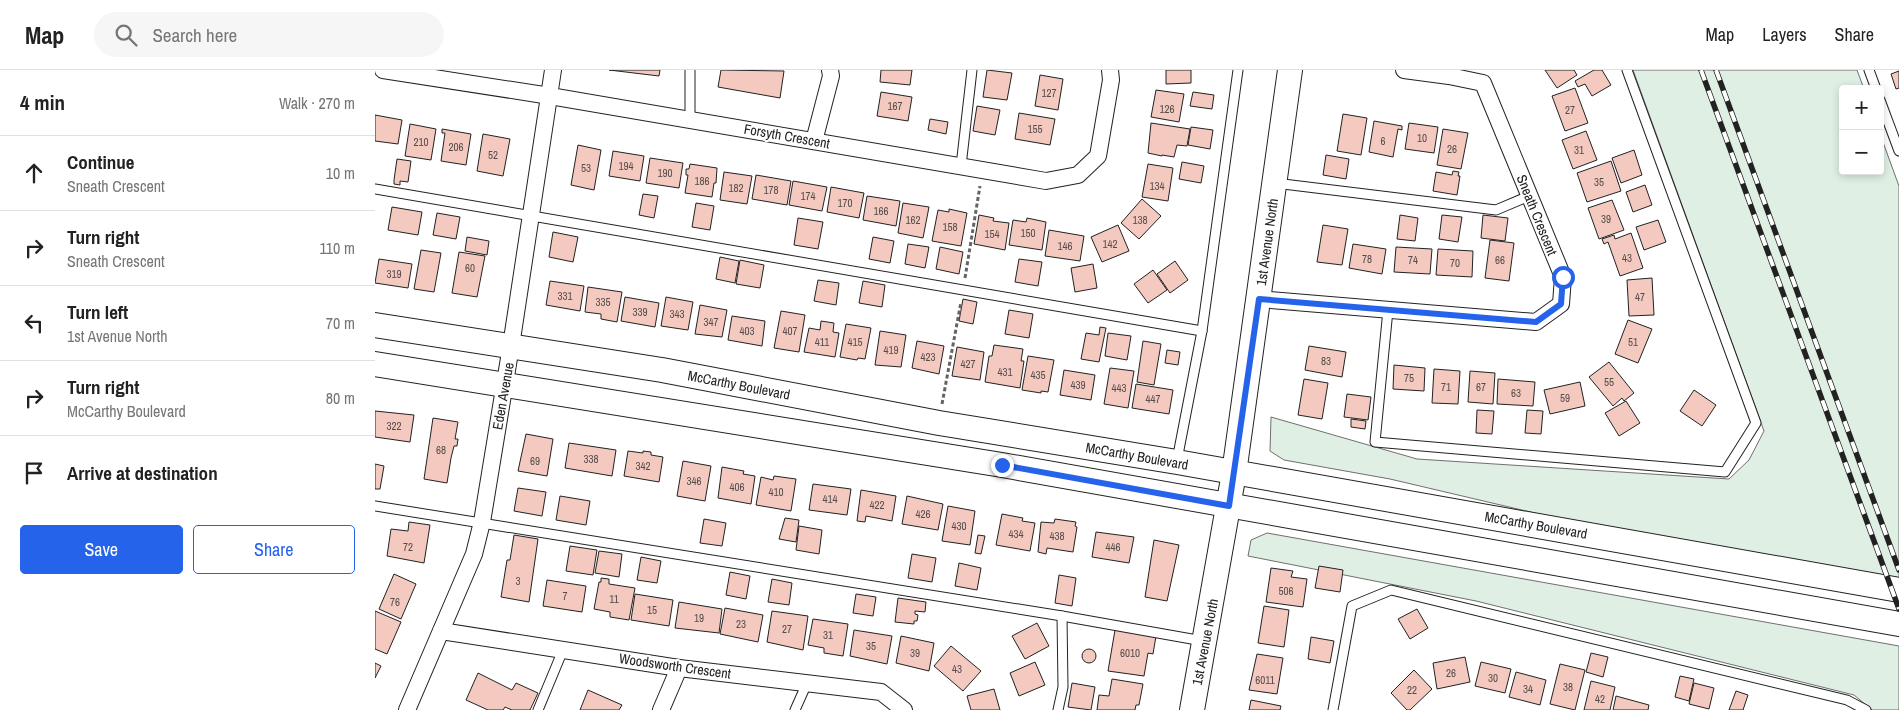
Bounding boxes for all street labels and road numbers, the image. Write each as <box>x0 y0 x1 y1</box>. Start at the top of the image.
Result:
street label: Forsyth Crescent <box>743 120 831 152</box>
street label: Sneath Crescent <box>1513 172 1561 258</box>
street label: 1st Avenue North <box>1252 197 1282 287</box>
street label: Eden Avenue <box>488 361 518 431</box>
street label: McCarthy Boulevard <box>686 366 792 404</box>
street label: McCarthy Boulevard <box>1084 438 1190 474</box>
street label: McCarthy Boulevard <box>1483 507 1589 543</box>
street label: 1st Avenue North <box>1188 597 1222 687</box>
street label: Woodsworth Crescent <box>618 649 732 683</box>

